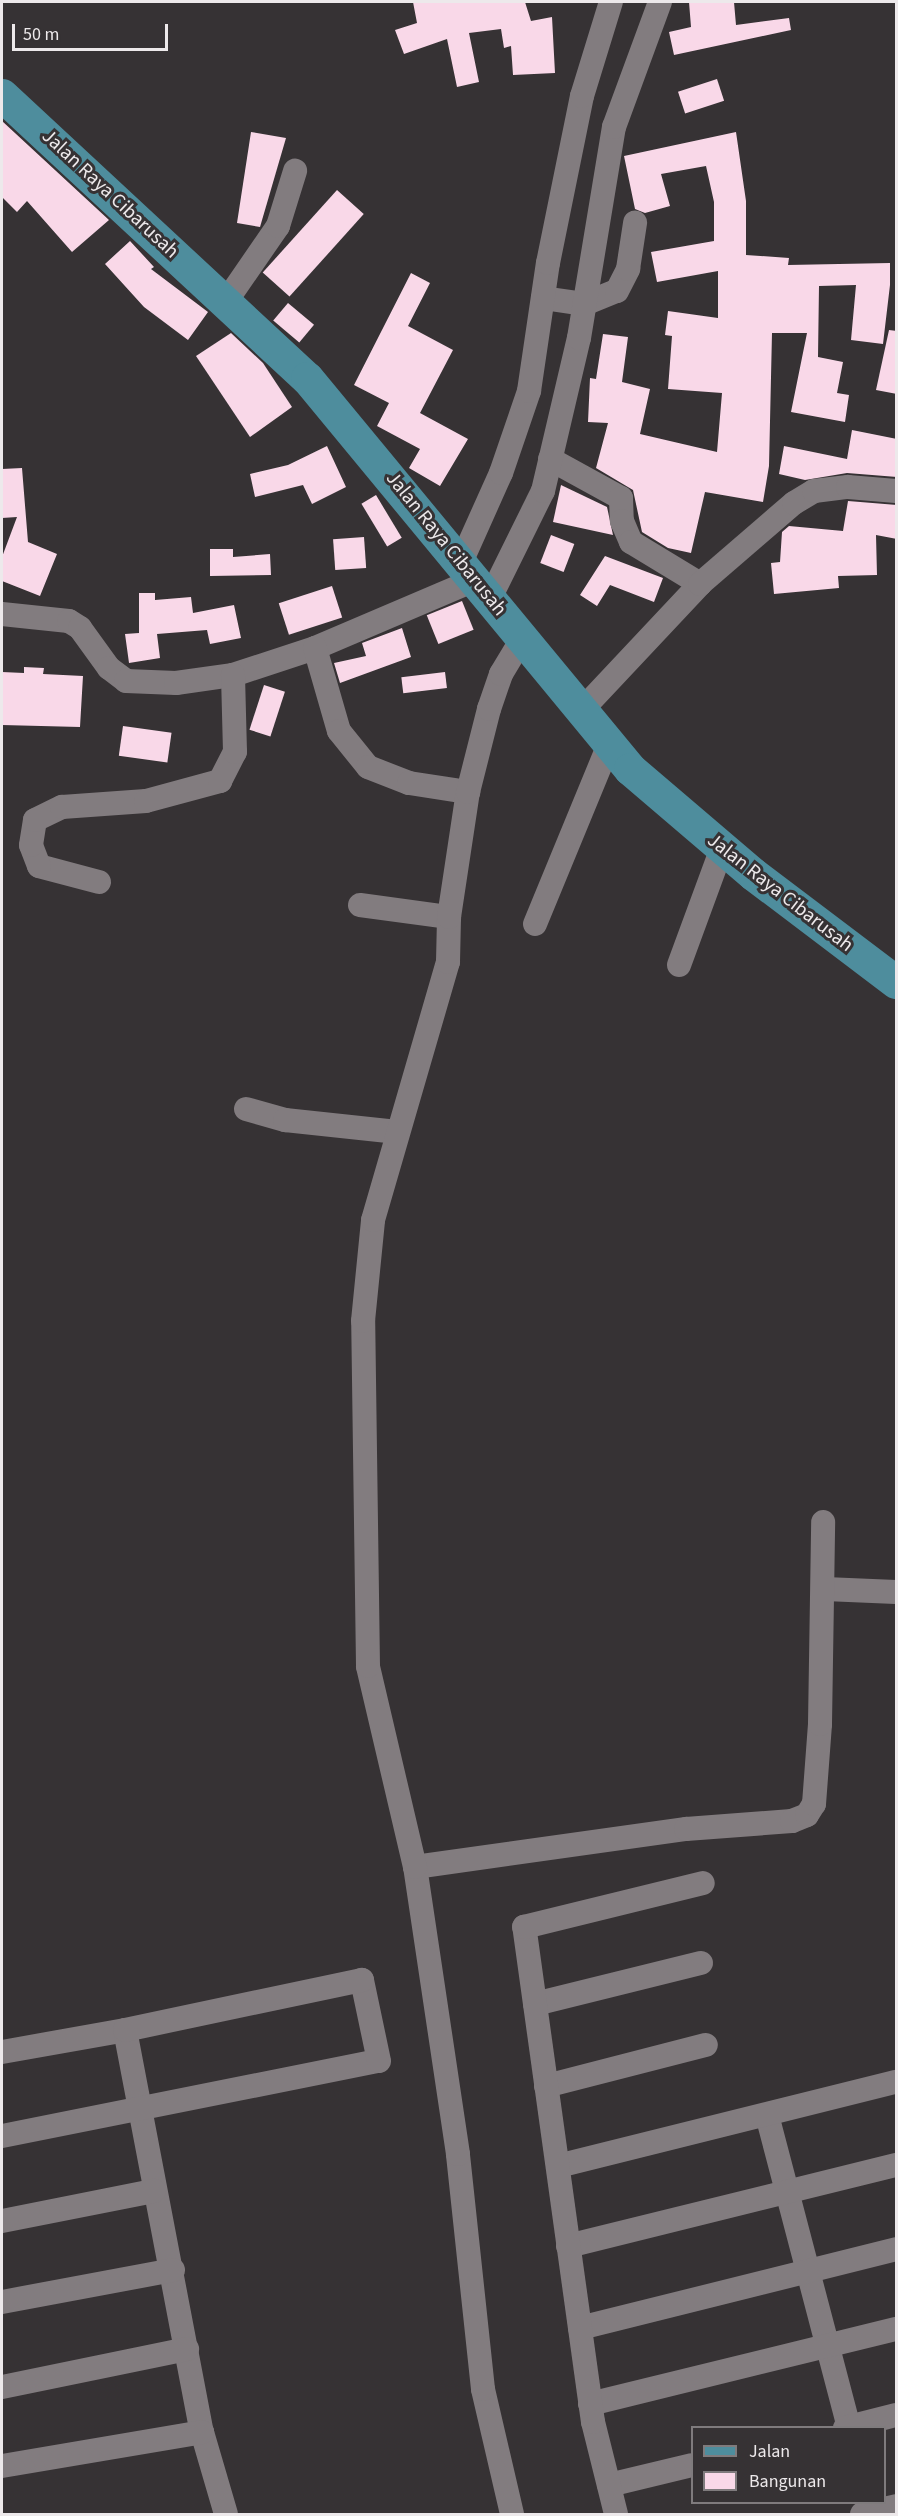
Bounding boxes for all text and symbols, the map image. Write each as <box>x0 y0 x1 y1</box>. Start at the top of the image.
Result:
scale bar <box>15 12 171 50</box>
text: 50 m <box>23 22 59 47</box>
street label: Jalan Raya Cibarusah <box>37 124 183 264</box>
street label: Jalan Raya Cibarusah <box>380 467 512 621</box>
street label: Jalan Raya Cibarusah <box>702 829 858 957</box>
legend <box>691 2426 886 2504</box>
text: Jalan <box>749 2439 790 2464</box>
text: Bangunan <box>749 2469 826 2494</box>

